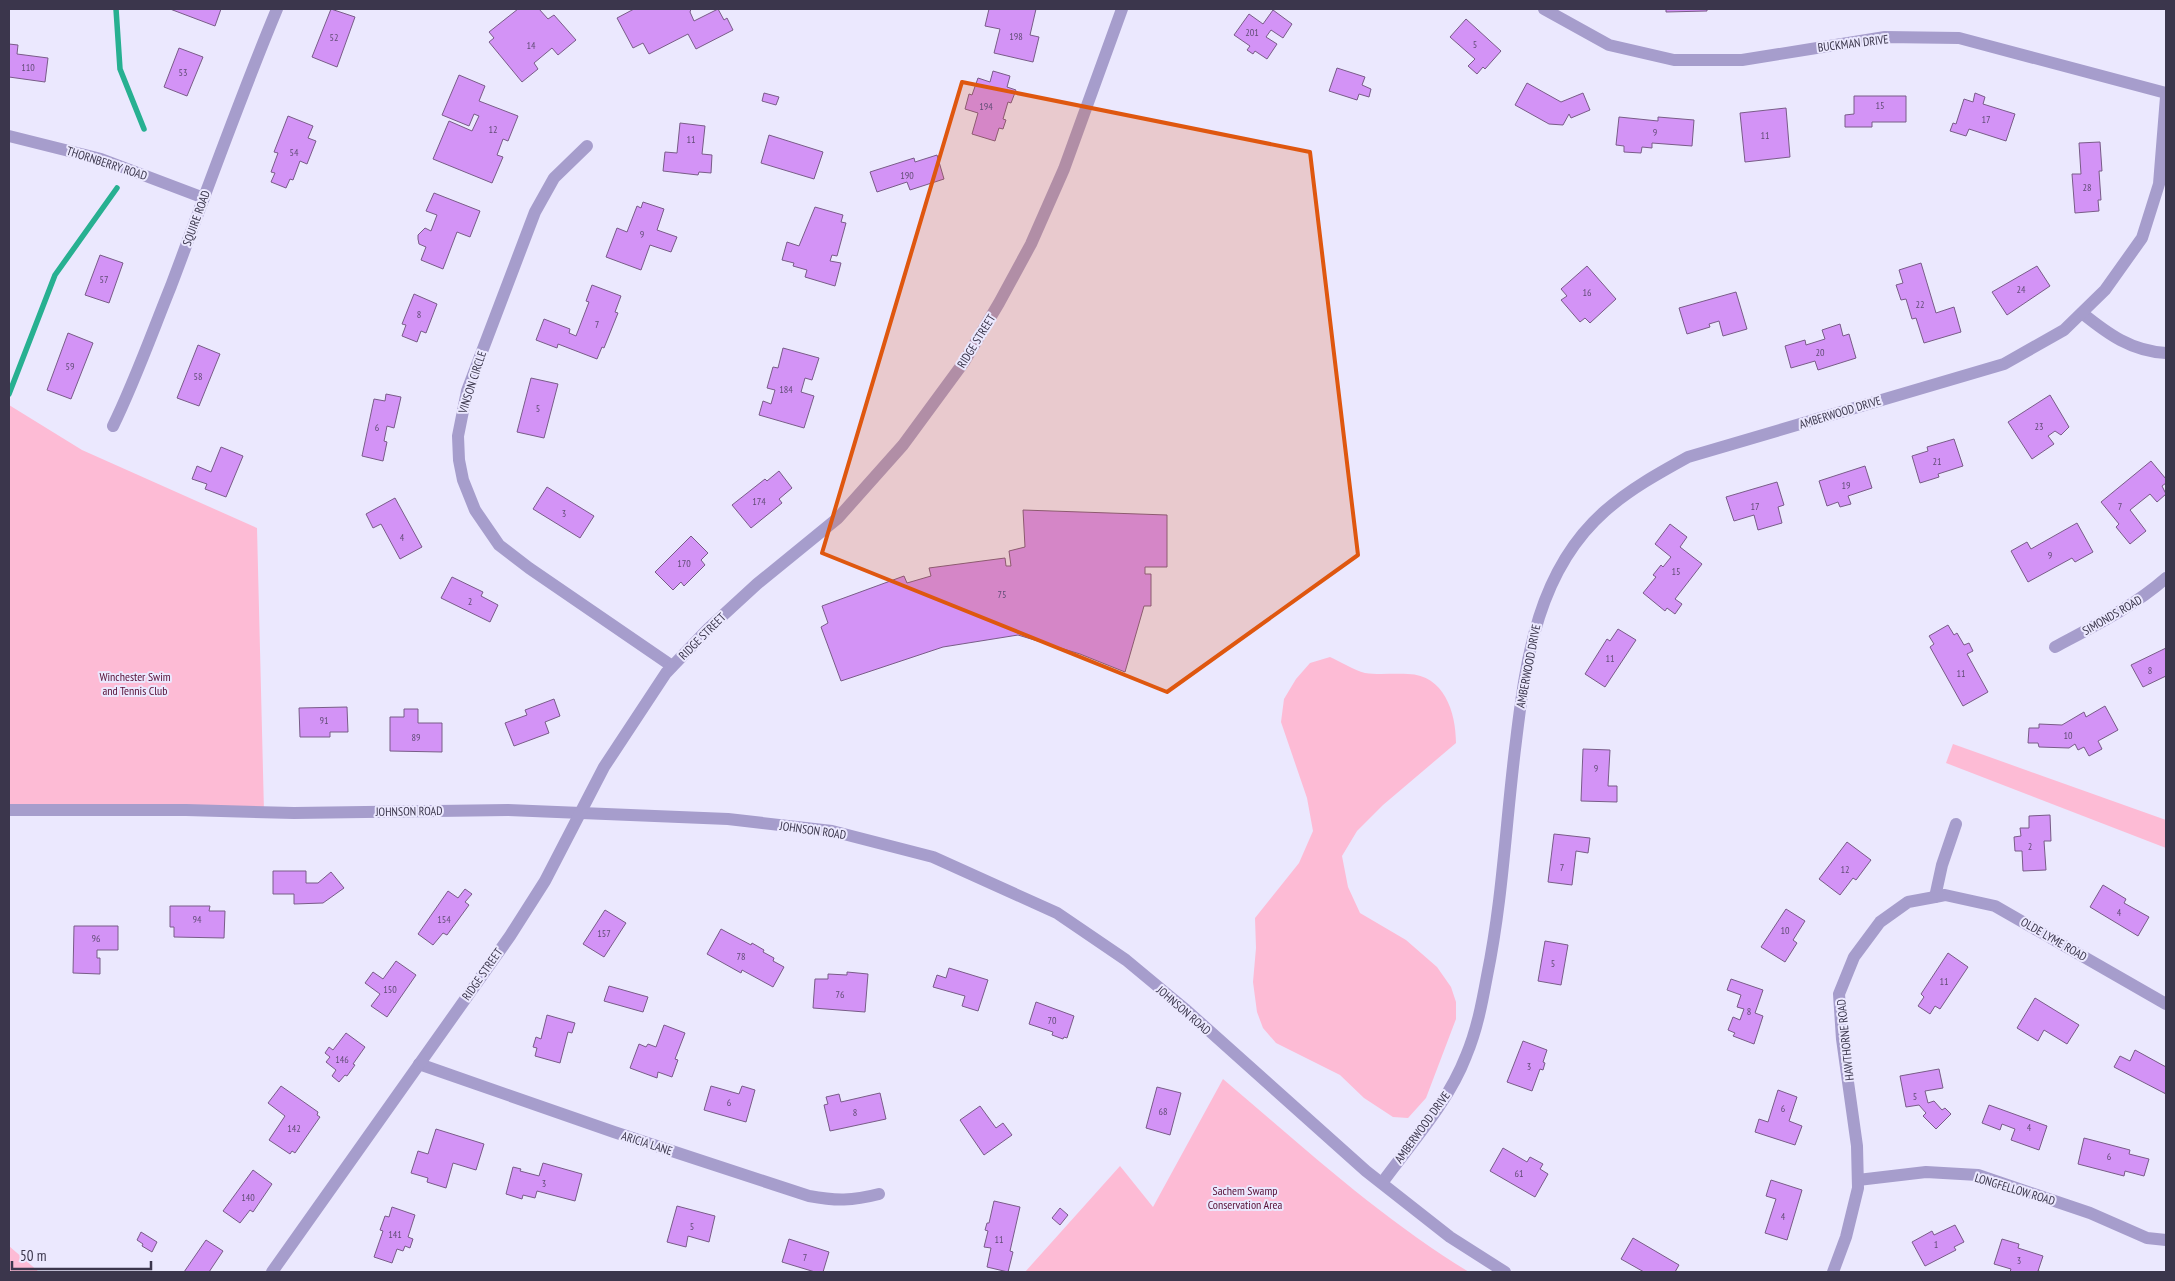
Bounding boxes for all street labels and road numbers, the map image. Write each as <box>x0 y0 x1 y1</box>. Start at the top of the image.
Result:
street label: BUCKMAN DRIVE <box>1817 31 1889 55</box>
street label: THORNBERRY ROAD <box>65 143 149 183</box>
street label: SQUIRE ROAD <box>179 188 213 248</box>
street label: RIDGE STREET <box>954 311 999 371</box>
street label: VINSON CIRCLE <box>455 349 489 416</box>
street label: AMBERWOOD DRIVE <box>1797 392 1883 432</box>
street label: SIMONDS ROAD <box>2080 592 2144 638</box>
street label: RIDGE STREET <box>675 609 729 663</box>
street label: AMBERWOOD DRIVE <box>1513 623 1543 709</box>
street label: JOHNSON ROAD <box>374 803 443 819</box>
street label: JOHNSON ROAD <box>778 818 847 842</box>
street label: OLDE LYME ROAD <box>2018 914 2090 964</box>
street label: RIDGE STREET <box>459 944 506 1003</box>
street label: JOHNSON ROAD <box>1153 982 1214 1038</box>
street label: HAWTHORNE ROAD <box>1833 999 1857 1081</box>
street label: AMBERWOOD DRIVE <box>1391 1088 1453 1166</box>
street label: ARICIA LANE <box>620 1128 674 1158</box>
street label: LONGFELLOW ROAD <box>1973 1170 2057 1208</box>

